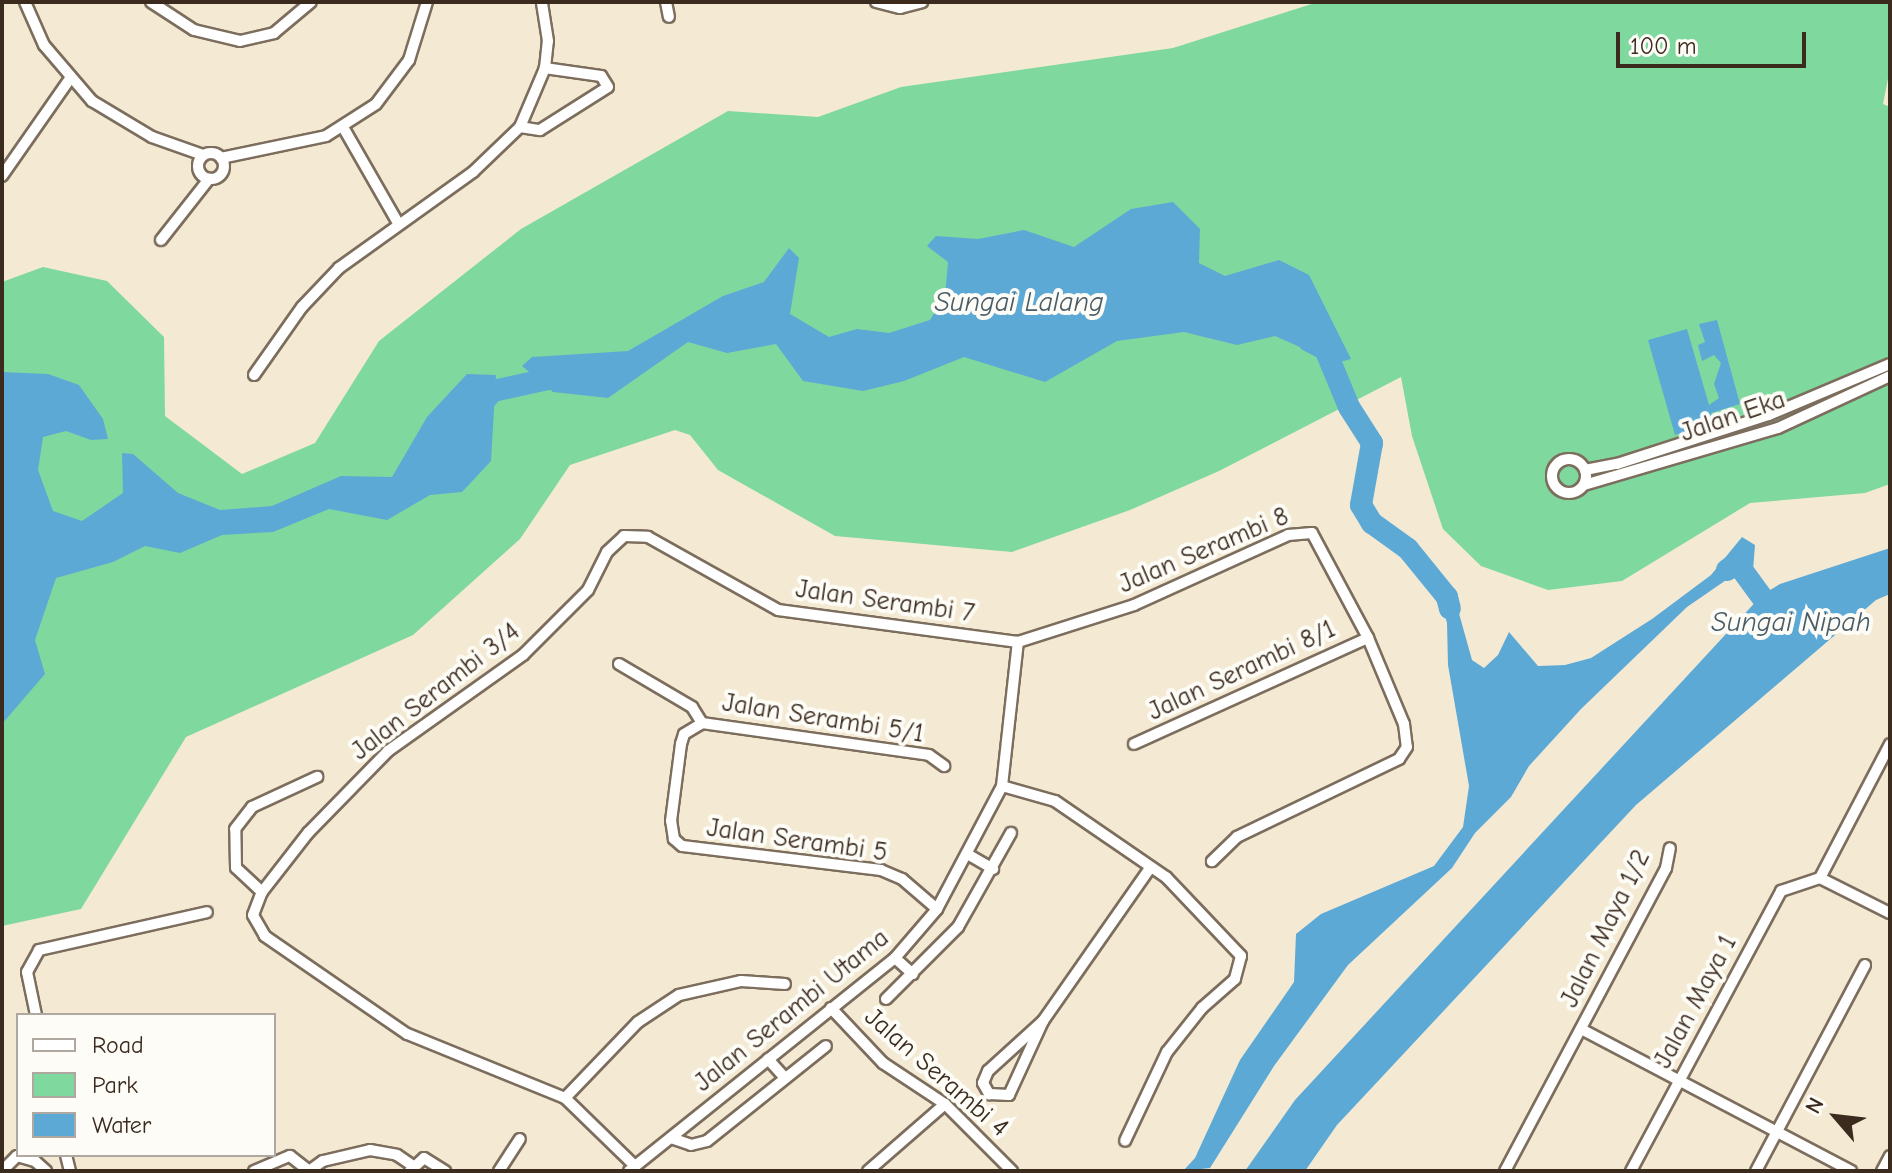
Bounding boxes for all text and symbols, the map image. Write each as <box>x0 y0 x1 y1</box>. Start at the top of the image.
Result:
scale bar <box>1620 16 1810 66</box>
text: 100 m <box>1630 32 1697 60</box>
water label: Sungai Lalang <box>934 285 1104 319</box>
street label: Jalan Eka <box>1677 385 1789 449</box>
street label: Jalan Serambi 8 <box>1114 501 1294 601</box>
street label: Jalan Serambi 7 <box>794 574 976 630</box>
water label: Sungai Nipah <box>1711 605 1871 639</box>
street label: Jalan Serambi 8/1 <box>1143 614 1341 728</box>
street label: Jalan Serambi 3/4 <box>346 617 526 767</box>
street label: Jalan Serambi 5/1 <box>720 688 926 750</box>
street label: Jalan Serambi 5 <box>705 813 889 869</box>
street label: Jalan Maya 1/2 <box>1554 845 1658 1013</box>
street label: Jalan Serambi Utama <box>689 923 895 1099</box>
street label: Jalan Maya 1 <box>1648 930 1744 1074</box>
street label: Jalan Serambi 4 <box>858 1002 1014 1144</box>
legend <box>16 1013 276 1157</box>
text: Road <box>92 1031 144 1059</box>
text: Park <box>92 1071 138 1099</box>
north arrow <box>1796 1077 1876 1157</box>
text: N <box>1800 1093 1830 1118</box>
text: Water <box>92 1111 151 1139</box>

